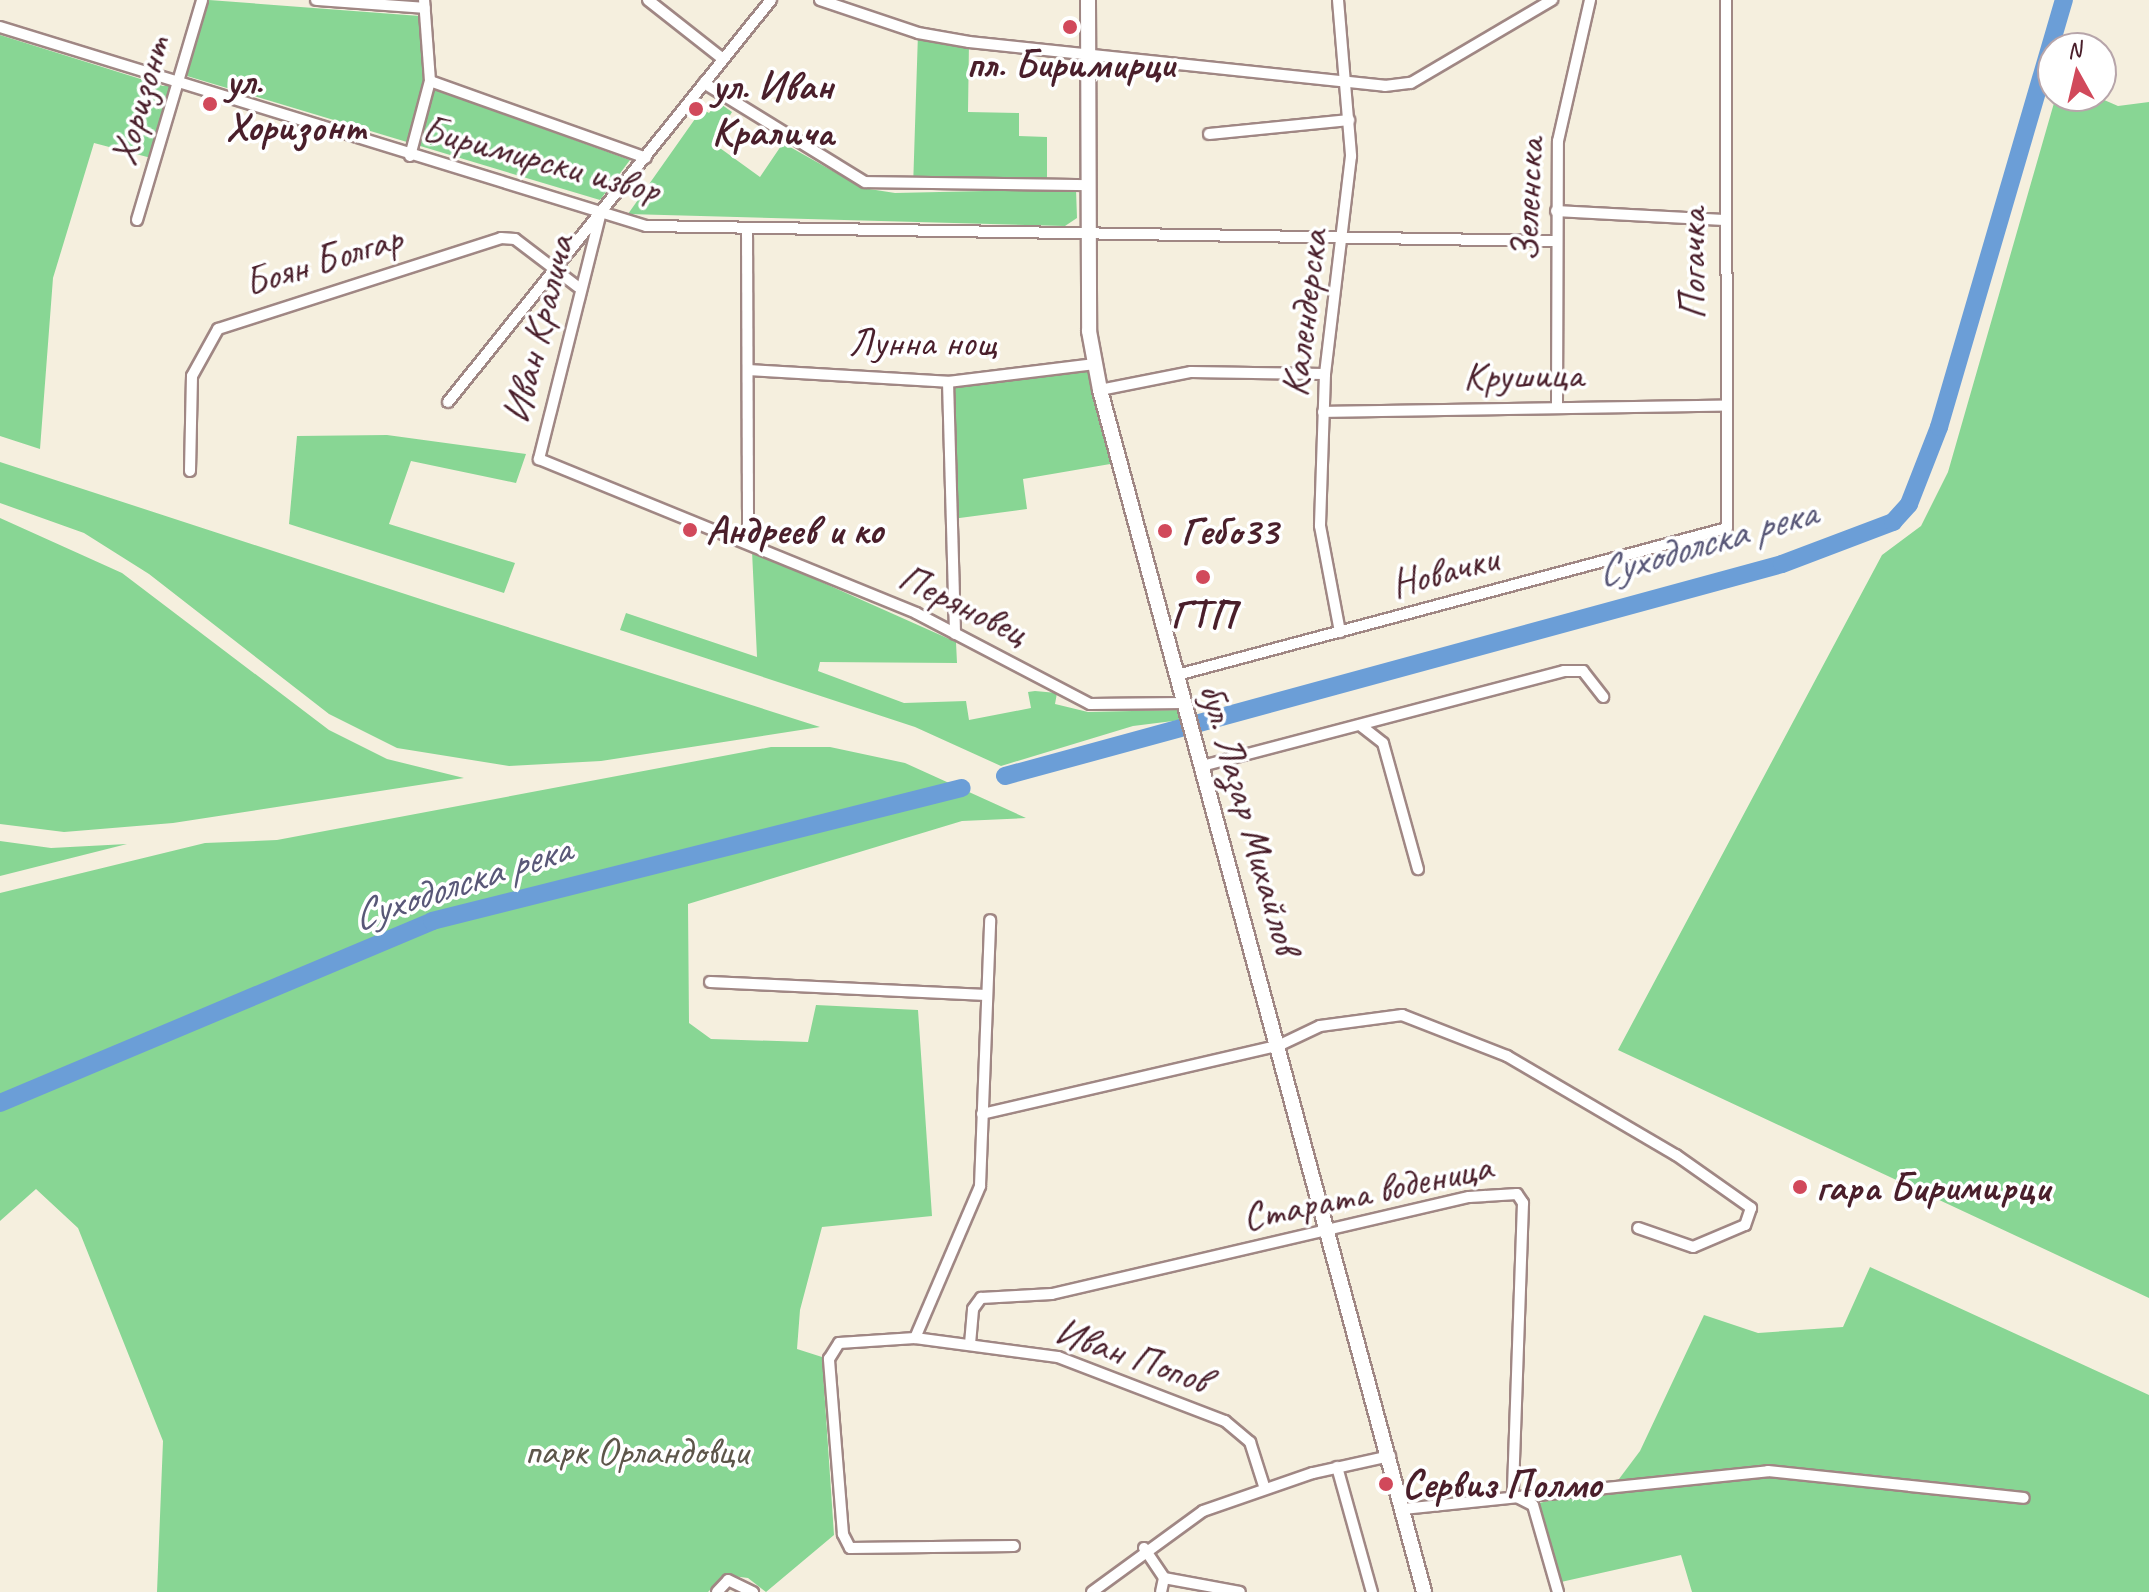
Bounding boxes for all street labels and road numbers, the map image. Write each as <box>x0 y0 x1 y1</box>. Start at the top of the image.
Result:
street label: Хоризонт <box>98 32 180 170</box>
street label: Биримирски извор <box>419 105 663 213</box>
street label: Зеленска <box>1500 137 1554 263</box>
street label: Погачка <box>1668 208 1716 320</box>
street label: Боян Болгар <box>238 213 408 307</box>
street label: Календерска <box>1270 227 1338 399</box>
street label: Иван Кралича <box>491 229 585 429</box>
street label: Лунна нощ <box>847 318 997 366</box>
street label: Крушица <box>1463 350 1583 400</box>
street label: Новачки <box>1386 534 1502 608</box>
street label: Перяновец <box>891 552 1035 656</box>
street label: бул. Лазар Михайлов <box>1189 678 1311 958</box>
street label: Старата воденица <box>1238 1142 1496 1242</box>
street label: Иван Попов <box>1049 1306 1215 1404</box>

